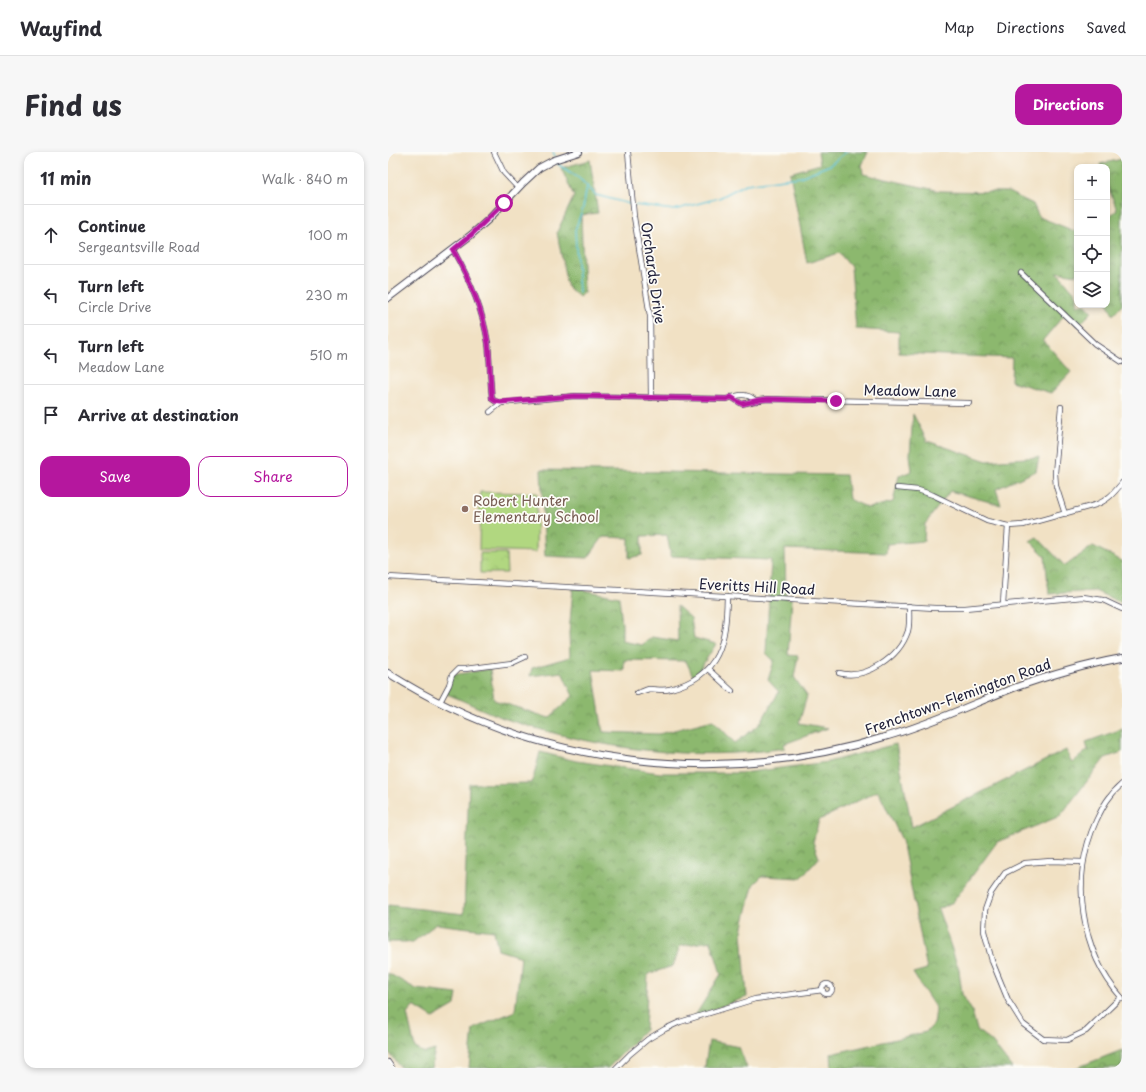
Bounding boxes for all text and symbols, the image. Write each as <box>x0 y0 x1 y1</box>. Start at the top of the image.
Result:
text: Wayfind <box>20 14 102 42</box>
text: Map <box>944 17 974 38</box>
text: Directions <box>996 17 1064 38</box>
text: Saved <box>1086 17 1126 38</box>
text: Find us <box>24 83 122 126</box>
button: Directions <box>1015 84 1122 125</box>
map controls <box>1074 164 1110 308</box>
button: + <box>1074 164 1110 200</box>
text: 11 min <box>40 165 92 191</box>
text: Walk · 840 m <box>262 169 348 188</box>
route start <box>495 194 513 212</box>
button: − <box>1074 200 1110 236</box>
text: Continue <box>78 214 146 237</box>
street label: Orchards Drive <box>636 221 671 325</box>
icon: ahead <box>40 224 62 246</box>
text: 100 m <box>308 225 348 244</box>
button: locate <box>1074 236 1110 272</box>
text: Sergeantsville Road <box>78 237 200 256</box>
button: layers <box>1074 272 1110 308</box>
text: Turn left <box>78 274 144 297</box>
icon: left <box>40 284 62 306</box>
text: 230 m <box>306 285 348 304</box>
text: Circle Drive <box>78 297 152 316</box>
text: Turn left <box>78 334 144 357</box>
icon: left <box>40 344 62 366</box>
text: 510 m <box>309 345 348 364</box>
text: Meadow Lane <box>78 357 164 376</box>
street label: Meadow Lane <box>863 379 957 402</box>
route end <box>827 392 845 410</box>
text: Arrive at destination <box>78 403 239 426</box>
icon: arrive <box>40 404 62 426</box>
button: Save <box>40 456 190 497</box>
button: Share <box>198 456 348 497</box>
place label: Robert Hunter Elementary School <box>473 490 599 527</box>
marker: Robert Hunter Elementary School <box>460 504 470 514</box>
street label: Everitts Hill Road <box>698 573 816 600</box>
street label: Frenchtown-Flemington Road <box>862 653 1054 740</box>

